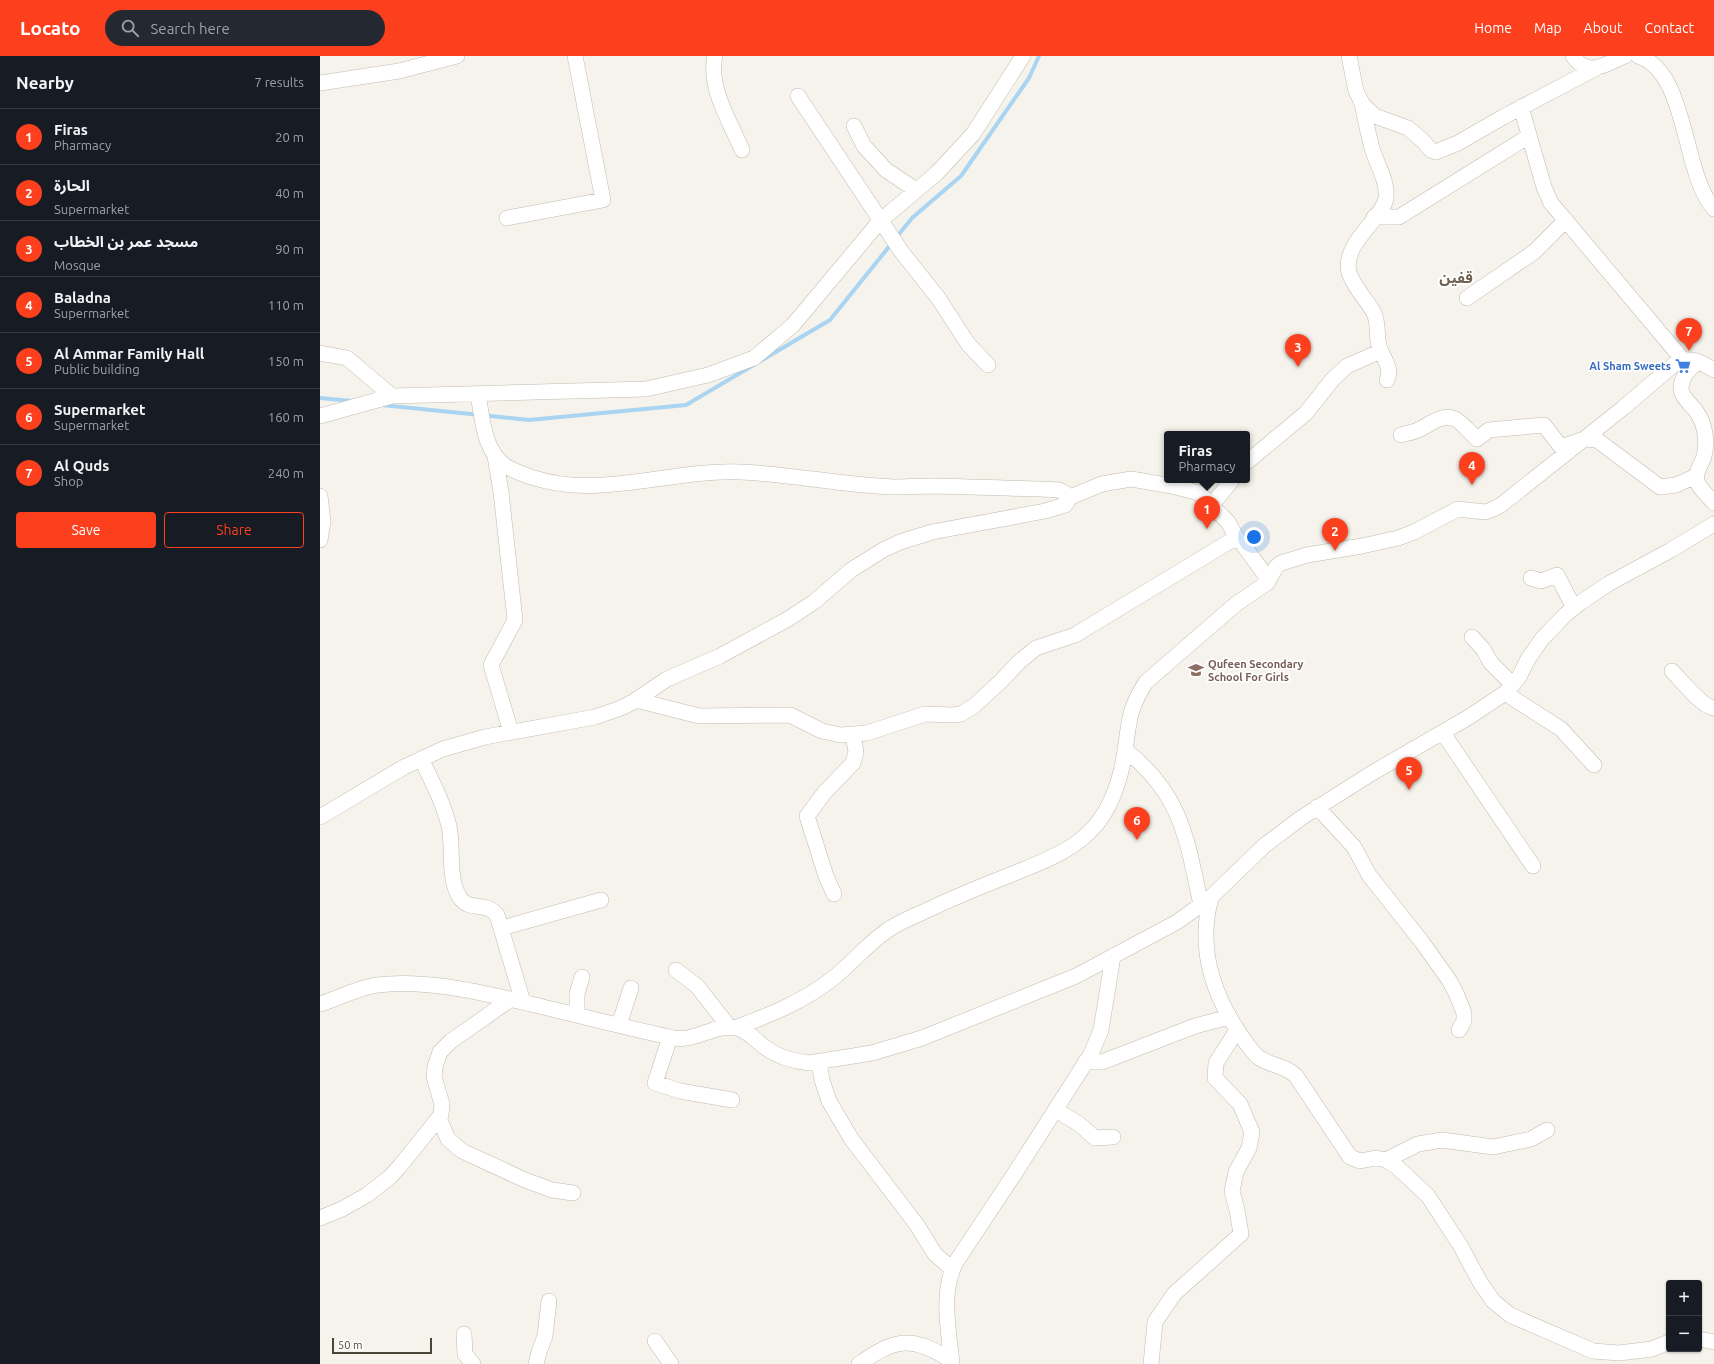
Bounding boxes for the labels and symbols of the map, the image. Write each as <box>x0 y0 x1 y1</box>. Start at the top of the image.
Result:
district label: قفين <box>1439 269 1473 287</box>
pin: 7 <box>1676 318 1702 351</box>
pin: 3 <box>1285 334 1311 367</box>
supermarket icon: Al Sham Sweets <box>1674 357 1692 375</box>
place label: Al Sham Sweets <box>1589 360 1671 372</box>
pin: 4 <box>1459 452 1485 485</box>
pin: 1 <box>1194 496 1220 529</box>
pin: 2 <box>1322 518 1348 551</box>
your location <box>1244 527 1264 547</box>
place label: Qufeen Secondary School For Girls <box>1208 658 1303 683</box>
school or university icon: Qufeen Secondary School For Girls <box>1187 661 1205 679</box>
pin: 5 <box>1396 757 1422 790</box>
pin: 6 <box>1124 807 1150 840</box>
scale bar <box>332 1336 432 1355</box>

